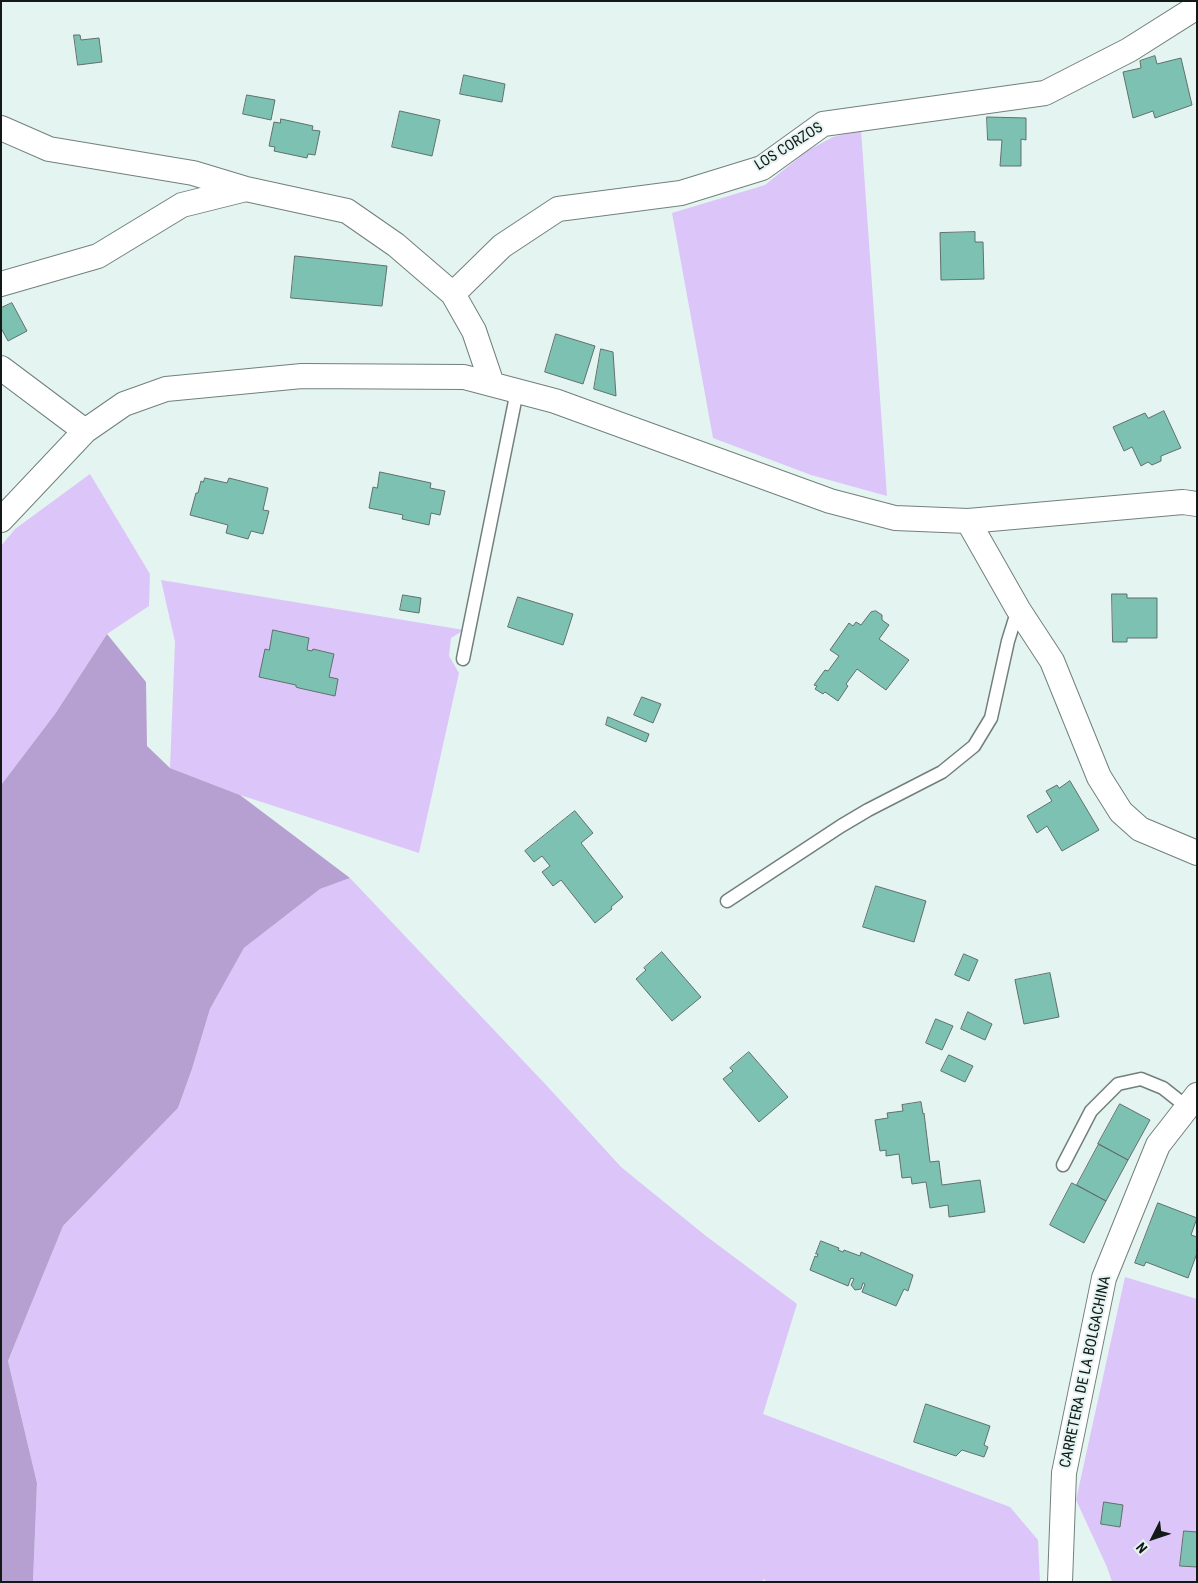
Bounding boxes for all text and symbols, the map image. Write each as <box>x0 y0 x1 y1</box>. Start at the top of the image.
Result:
street label: LOS CORZOS <box>752 119 826 175</box>
street label: CARRETERA DE LA BOLGACHINA <box>1057 1274 1115 1470</box>
north arrow <box>1128 1513 1178 1563</box>
text: N <box>1133 1539 1151 1556</box>

